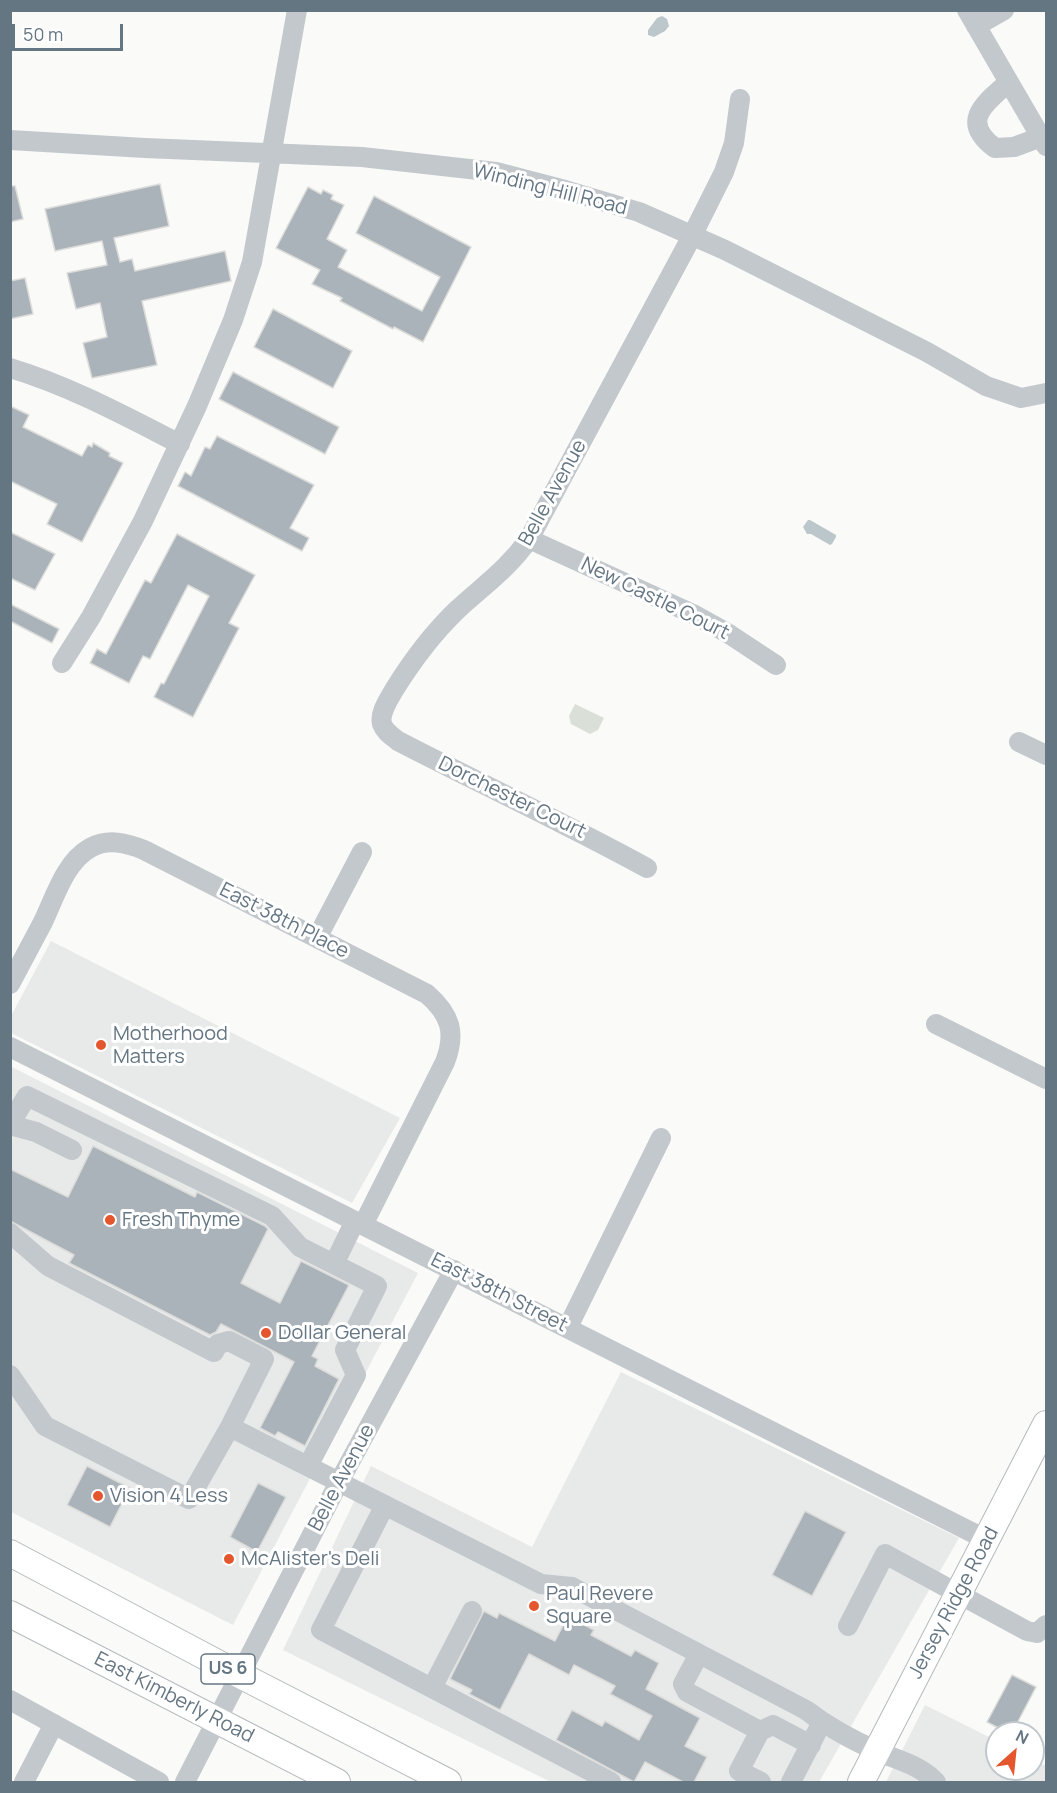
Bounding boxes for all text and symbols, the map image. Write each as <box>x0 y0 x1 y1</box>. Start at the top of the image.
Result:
scale bar <box>15 12 126 50</box>
text: 50 m <box>23 22 63 46</box>
street label: Winding Hill Road <box>470 159 630 221</box>
street label: Belle Avenue <box>514 436 592 550</box>
street label: New Castle Court <box>577 553 733 645</box>
street label: Dorchester Court <box>434 752 590 844</box>
street label: East 38th Place <box>215 878 353 964</box>
place label: Motherhood Matters <box>113 1022 228 1069</box>
marker: Motherhood Matters <box>94 1038 108 1052</box>
place label: Fresh Thyme <box>122 1208 240 1232</box>
marker: Fresh Thyme <box>103 1213 117 1227</box>
street label: East 38th Street <box>427 1248 571 1338</box>
place label: Dollar General <box>278 1321 407 1345</box>
marker: Dollar General <box>259 1326 273 1340</box>
street label: Belle Avenue <box>304 1421 380 1535</box>
place label: Vision 4 Less <box>110 1484 228 1508</box>
marker: Vision 4 Less <box>91 1489 105 1503</box>
street label: Jersey Ridge Road <box>904 1523 1004 1683</box>
place label: McAlister's Deli <box>241 1547 380 1571</box>
marker: McAlister's Deli <box>222 1552 236 1566</box>
place label: Paul Revere Square <box>546 1582 653 1629</box>
marker: Paul Revere Square <box>527 1599 541 1613</box>
street label: East Kimberly Road <box>90 1647 258 1749</box>
road number: US 6 <box>201 1654 255 1684</box>
north arrow <box>985 1721 1045 1781</box>
text: N <box>1012 1724 1032 1749</box>

